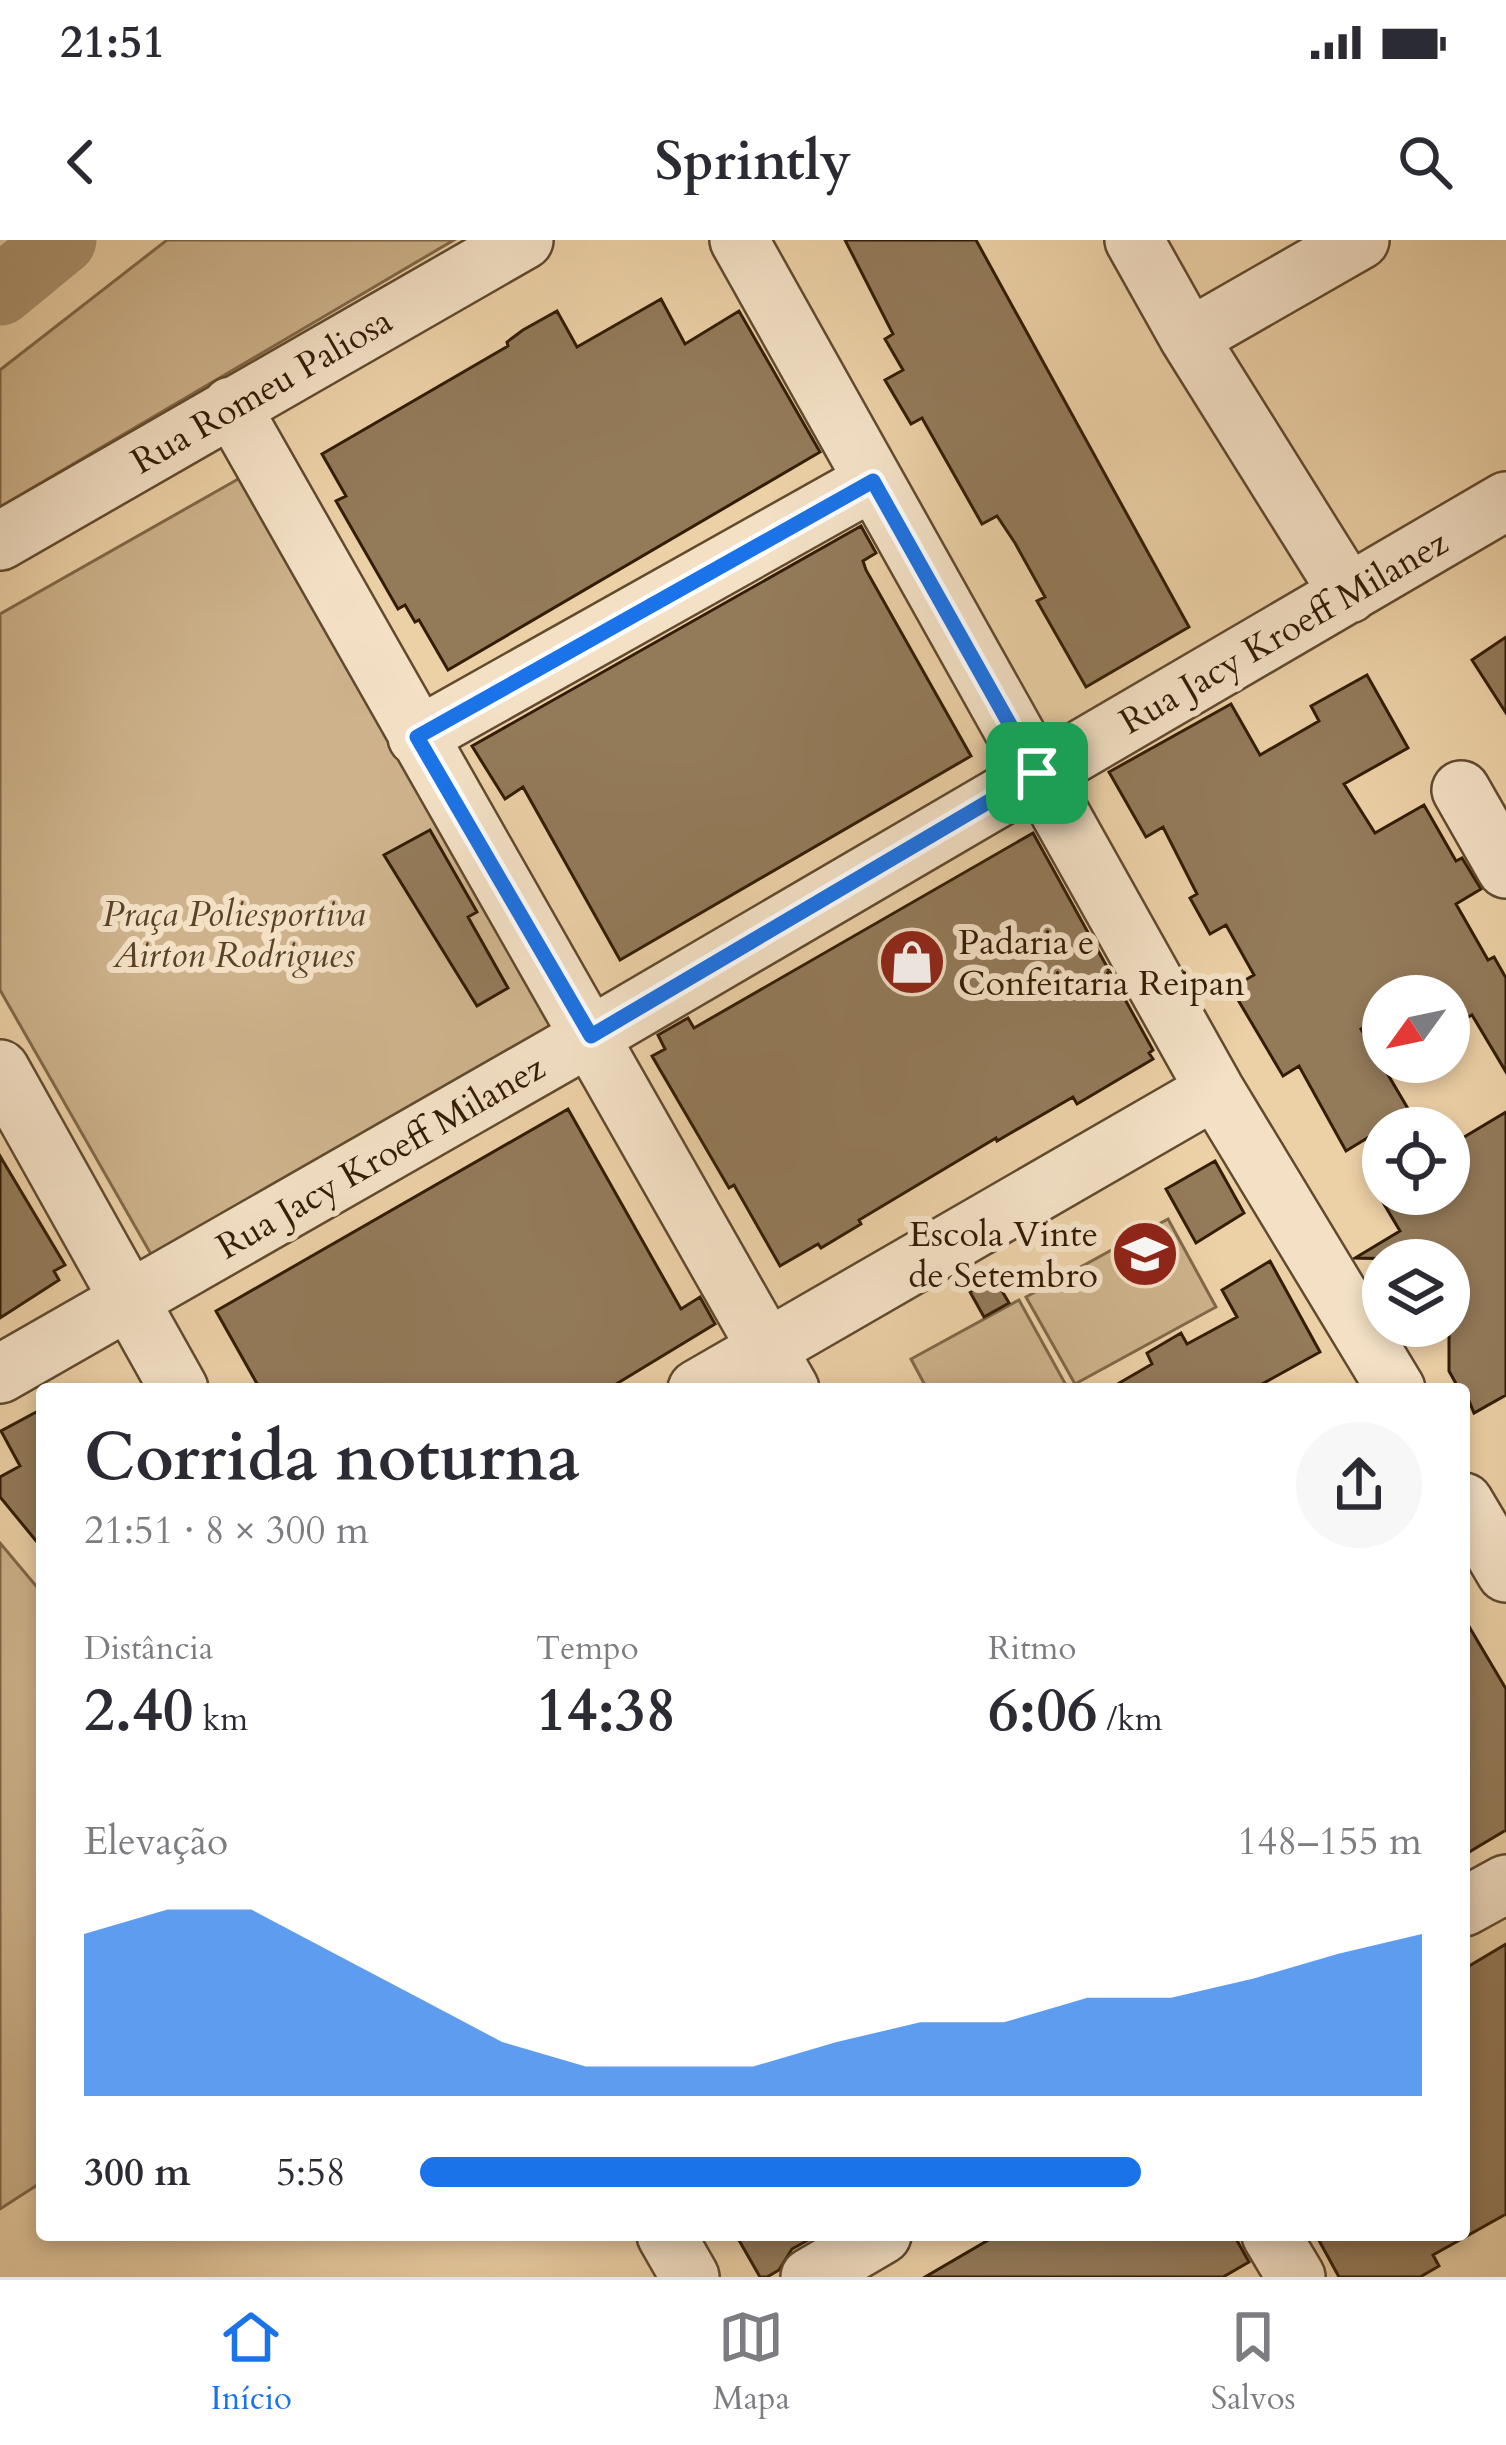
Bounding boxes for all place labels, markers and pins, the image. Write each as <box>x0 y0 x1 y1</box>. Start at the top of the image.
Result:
pin <box>986 722 1088 824</box>
place label: Padaria e Confeitaria Reipan <box>958 918 1245 1008</box>
shop icon: Padaria e Confeitaria Reipan <box>877 927 947 997</box>
place label: Escola Vinte de Setembro <box>908 1210 1098 1300</box>
school or university icon: Escola Vinte de Setembro <box>1110 1219 1180 1289</box>

